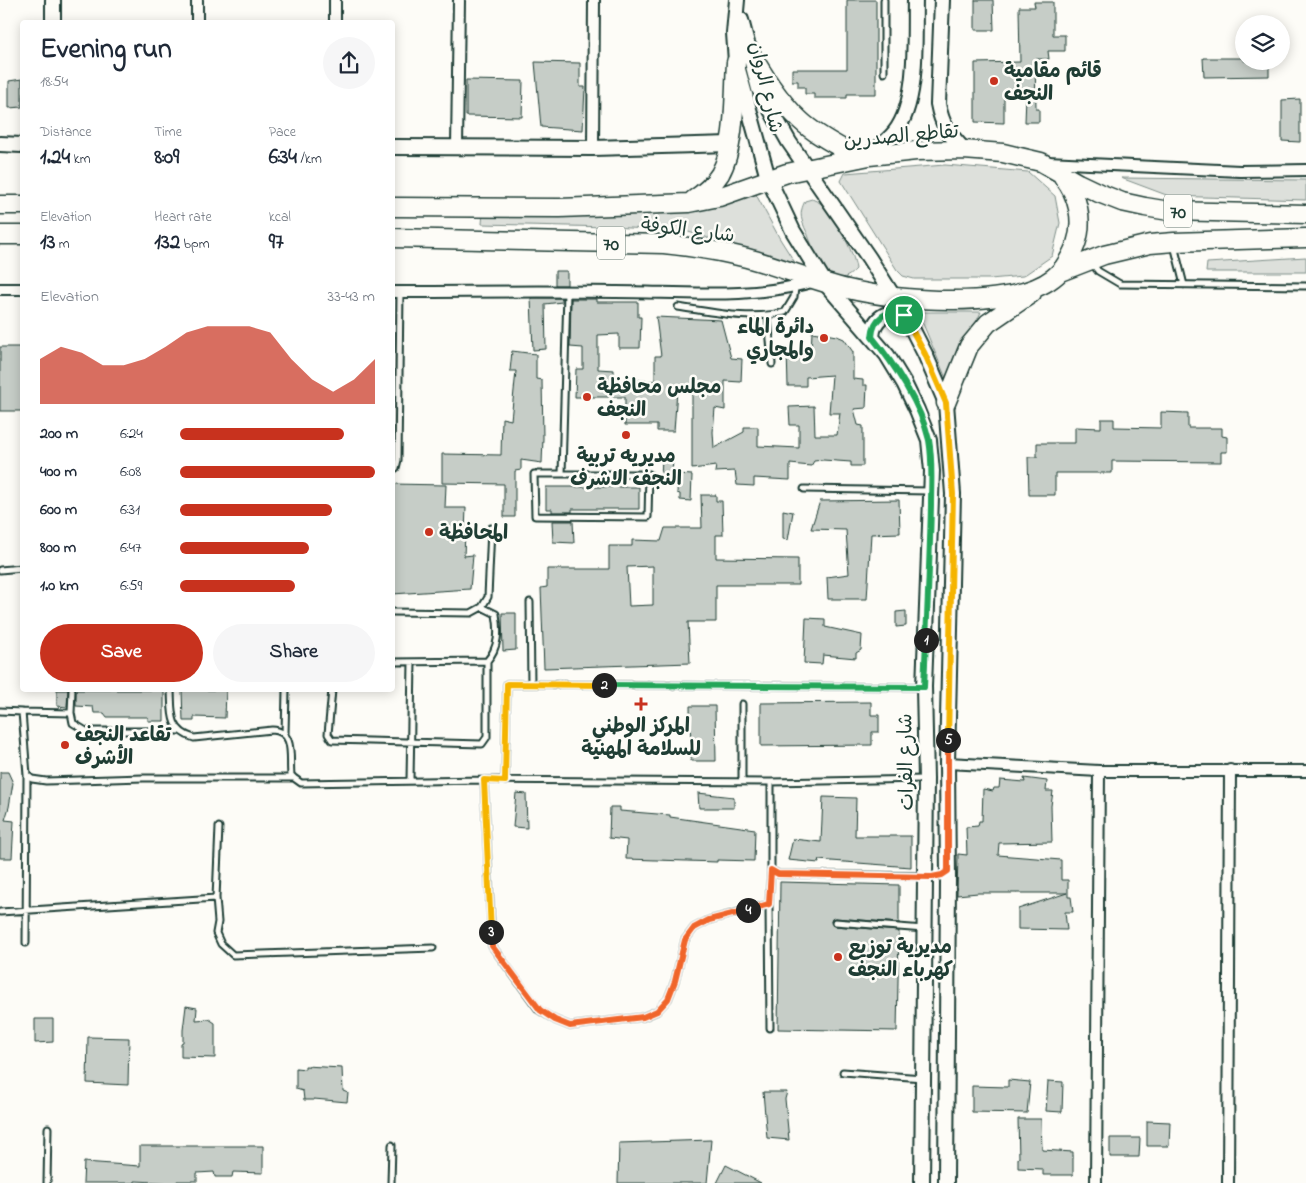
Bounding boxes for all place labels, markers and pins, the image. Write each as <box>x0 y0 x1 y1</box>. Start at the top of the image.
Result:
place label: قائم مقامية النجف <box>1004 58 1102 110</box>
marker: قائم مقامية النجف <box>988 75 1000 87</box>
pin <box>883 294 925 336</box>
place label: دائرة الماء والمجاري <box>737 314 814 366</box>
marker: دائرة الماء والمجاري <box>818 332 830 344</box>
place label: مجلس محافظة النجف <box>597 374 721 426</box>
marker: مجلس محافظة النجف <box>581 391 593 403</box>
marker: مديريه تربية النجف الاشرف <box>620 429 632 441</box>
place label: مديريه تربية النجف الاشرف <box>570 443 682 495</box>
place label: المحافظة <box>439 520 508 549</box>
marker: المحافظة <box>423 526 435 538</box>
pin: 1 <box>914 628 938 652</box>
pin: 2 <box>592 672 616 698</box>
marker: المركز الوطني للسلامة المهنية <box>634 697 648 711</box>
place label: المركز الوطني للسلامة المهنية <box>581 713 701 765</box>
place label: تقاعد النجف الأشرف <box>75 722 172 774</box>
pin: 5 <box>936 728 960 752</box>
marker: تقاعد النجف الأشرف <box>59 739 71 751</box>
pin: 4 <box>736 898 760 922</box>
pin: 3 <box>478 920 504 944</box>
place label: مديرية توزيع كهرباء النجف <box>848 934 953 986</box>
marker: مديرية توزيع كهرباء النجف <box>832 951 844 963</box>

